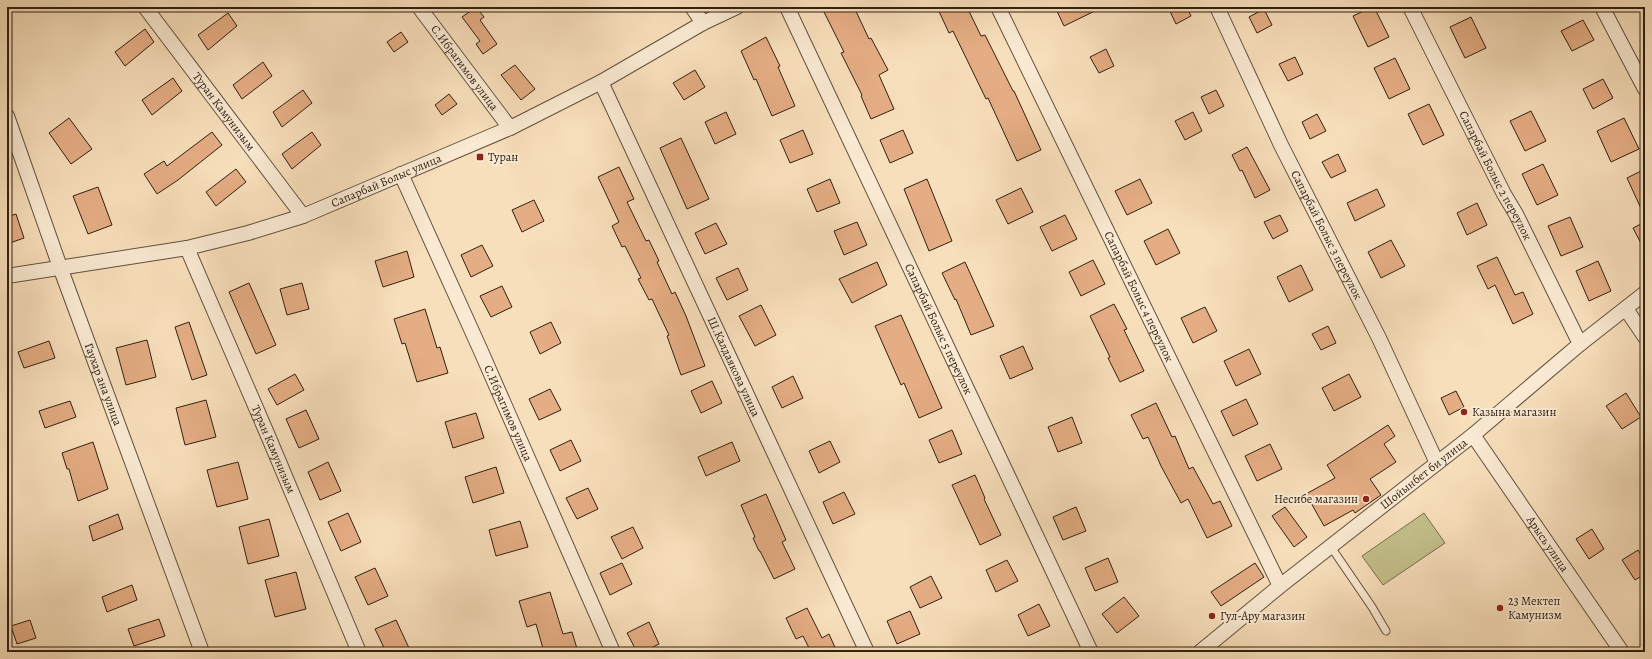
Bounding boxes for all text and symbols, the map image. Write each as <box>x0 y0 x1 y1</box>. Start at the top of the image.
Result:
street label: С.Ибрагимов улица <box>427 22 502 114</box>
street label: Туран Камунизым <box>189 69 259 154</box>
street label: Сапарбай Болыс 2 переулок <box>1455 108 1536 243</box>
place label: Туран <box>488 149 518 165</box>
street label: Сапарбай Болыс улица <box>329 150 444 211</box>
marker: Туран <box>475 152 485 162</box>
street label: Сапарбай Болыс 3 переулок <box>1287 168 1366 302</box>
street label: Сапарбай Болыс 4 переулок <box>1100 228 1178 365</box>
street label: Сапарбай Болыс 5 переулок <box>901 261 977 397</box>
street label: Ш.Калдаякова улица <box>704 314 764 420</box>
street label: Гаухар ана улица <box>81 341 126 428</box>
street label: С.Ибрагимов улица <box>480 363 536 464</box>
street label: Туран Камунизым <box>248 403 299 496</box>
place label: Казына магазин <box>1472 404 1556 420</box>
marker: Казына магазин <box>1459 407 1469 417</box>
street label: Шойынбет би улица <box>1377 434 1471 513</box>
place label: Несибе магазин <box>1274 491 1358 507</box>
marker: Несибе магазин <box>1361 494 1371 504</box>
street label: Арысь улица <box>1522 512 1573 575</box>
place label: 23 Мектеп Камунизм <box>1508 593 1562 623</box>
marker: 23 Мектеп Камунизм <box>1495 603 1505 613</box>
place label: Гул-Ару магазин <box>1220 608 1305 624</box>
marker: Гул-Ару магазин <box>1207 611 1217 621</box>

